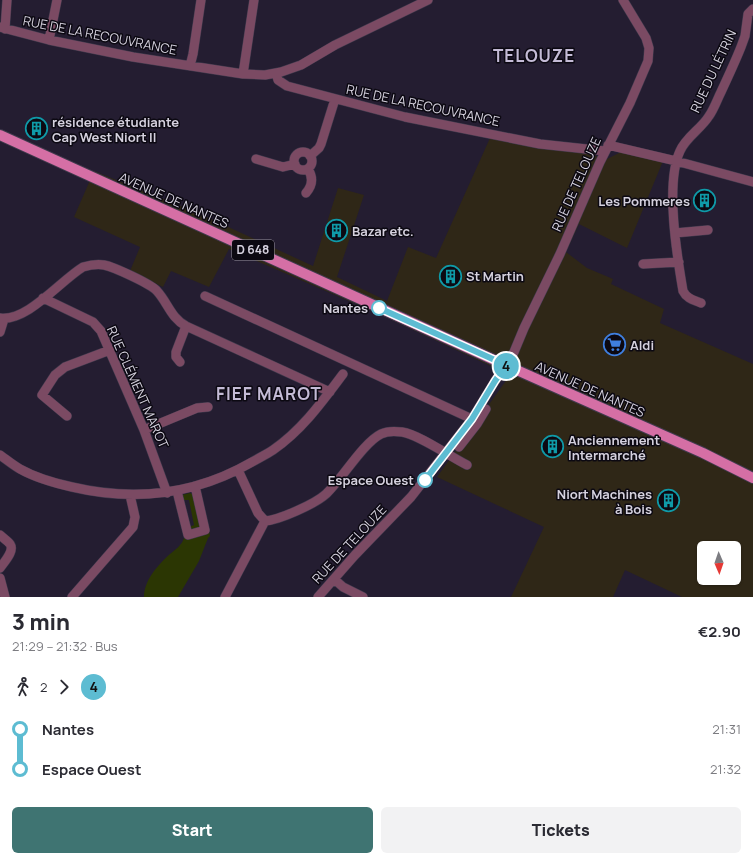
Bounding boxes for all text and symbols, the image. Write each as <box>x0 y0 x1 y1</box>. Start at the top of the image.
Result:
street label: RUE DE LA RECOUVRANCE <box>21 11 179 59</box>
street label: RUE DU LÉTRIN <box>686 27 740 115</box>
district label: TELOUZE <box>493 44 575 67</box>
street label: RUE DE LA RECOUVRANCE <box>345 80 501 130</box>
place label: résidence étudiante Cap West Niort II <box>52 113 179 146</box>
building icon: résidence étudiante Cap West Niort II <box>23 116 49 142</box>
street label: RUE DE TELOUZE <box>547 134 605 234</box>
street label: AVENUE DE NANTES <box>116 168 232 232</box>
building icon: Les Pommeres <box>692 188 718 214</box>
place label: Les Pommeres <box>598 192 690 210</box>
building icon: Bazar etc. <box>323 218 349 244</box>
place label: Bazar etc. <box>352 222 414 240</box>
road number: D 648 <box>232 240 274 260</box>
building icon: St Martin <box>438 263 464 289</box>
place label: St Martin <box>466 267 524 285</box>
place label: Nantes <box>323 299 368 317</box>
marker: Nantes <box>371 300 387 316</box>
street label: RUE CLÉMENT MAROT <box>103 323 173 451</box>
supermarket icon: Aldi <box>601 332 627 358</box>
place label: Aldi <box>630 336 654 354</box>
line badge: 4 <box>493 353 519 379</box>
text: 4 <box>502 356 510 375</box>
street label: AVENUE DE NANTES <box>532 357 648 421</box>
district label: FIEF MAROT <box>216 382 322 405</box>
place label: Anciennement Intermarché <box>568 431 660 464</box>
building icon: Anciennement Intermarché <box>540 434 566 460</box>
place label: Espace Ouest <box>328 471 414 489</box>
marker: Espace Ouest <box>417 472 433 488</box>
place label: Niort Machines à Bois <box>557 485 652 518</box>
building icon: Niort Machines à Bois <box>655 488 681 514</box>
street label: RUE DE TELOUZE <box>308 501 390 587</box>
north arrow <box>697 541 741 585</box>
map controls <box>697 541 741 585</box>
text: 3 min <box>12 607 70 637</box>
text: €2.90 <box>698 621 741 642</box>
text: 21:29 – 21:32 · Bus <box>12 637 118 655</box>
icon: walk <box>12 676 34 698</box>
icon: forward <box>53 676 75 698</box>
text: 4 <box>89 677 98 696</box>
text: 2 <box>40 678 47 696</box>
text: Nantes <box>42 719 94 740</box>
text: 21:31 <box>712 720 741 738</box>
text: Espace Ouest <box>42 759 142 780</box>
text: 21:32 <box>710 760 741 778</box>
button: Start <box>12 807 373 853</box>
button: Tickets <box>381 807 741 853</box>

